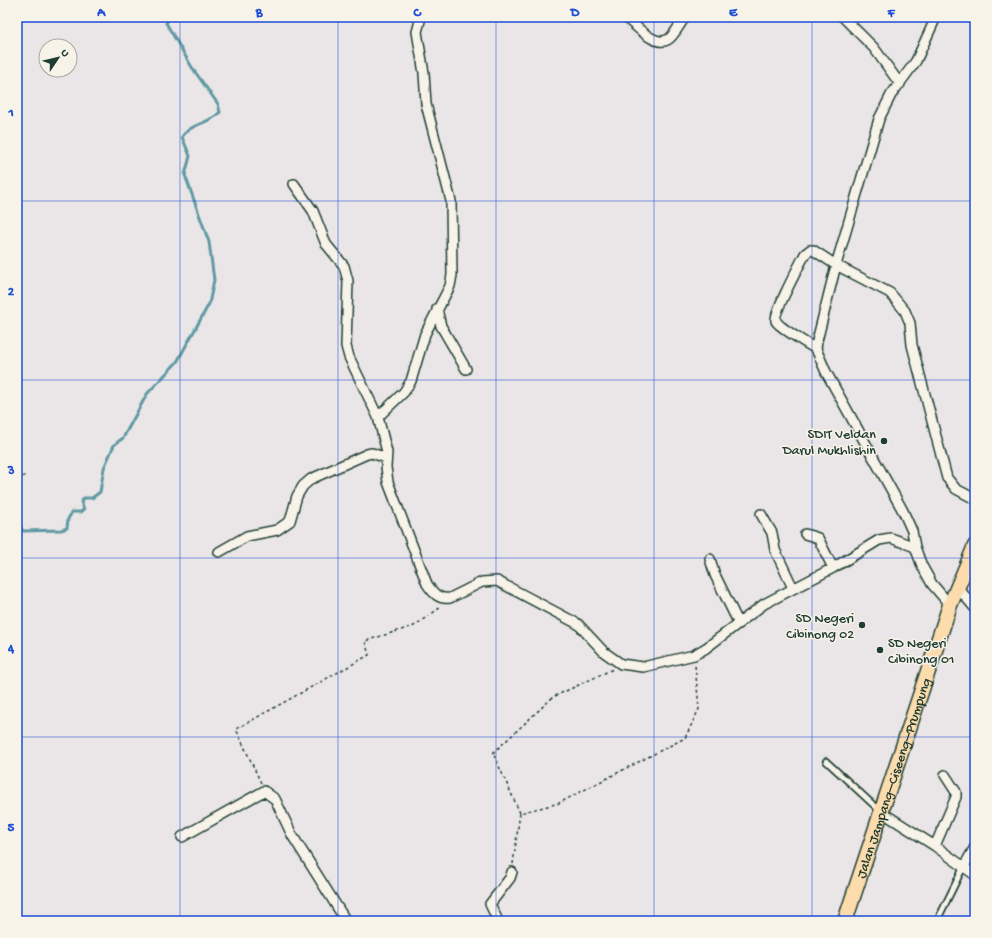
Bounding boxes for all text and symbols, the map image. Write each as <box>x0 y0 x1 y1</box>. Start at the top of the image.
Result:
text: A <box>96 6 106 21</box>
text: B <box>255 6 264 21</box>
text: C <box>412 6 422 21</box>
text: D <box>570 6 580 21</box>
text: E <box>729 6 738 21</box>
text: F <box>887 6 896 21</box>
north arrow <box>38 38 78 78</box>
text: U <box>58 47 72 60</box>
text: 1 <box>7 106 14 121</box>
text: 2 <box>8 285 15 300</box>
place label: SDIT Veldan Darul Mukhlishin <box>782 427 876 460</box>
marker: SDIT Veldan Darul Mukhlishin <box>879 436 889 446</box>
text: 3 <box>7 464 15 479</box>
place label: SD Negeri Cibinong 02 <box>786 611 854 644</box>
marker: SD Negeri Cibinong 02 <box>857 620 867 630</box>
place label: SD Negeri Cibinong 01 <box>888 636 955 669</box>
text: 4 <box>7 642 15 657</box>
marker: SD Negeri Cibinong 01 <box>875 645 885 655</box>
street label: Jalan Jampang–Ciseeng–Prumpung <box>854 676 936 881</box>
text: 5 <box>8 821 15 836</box>

